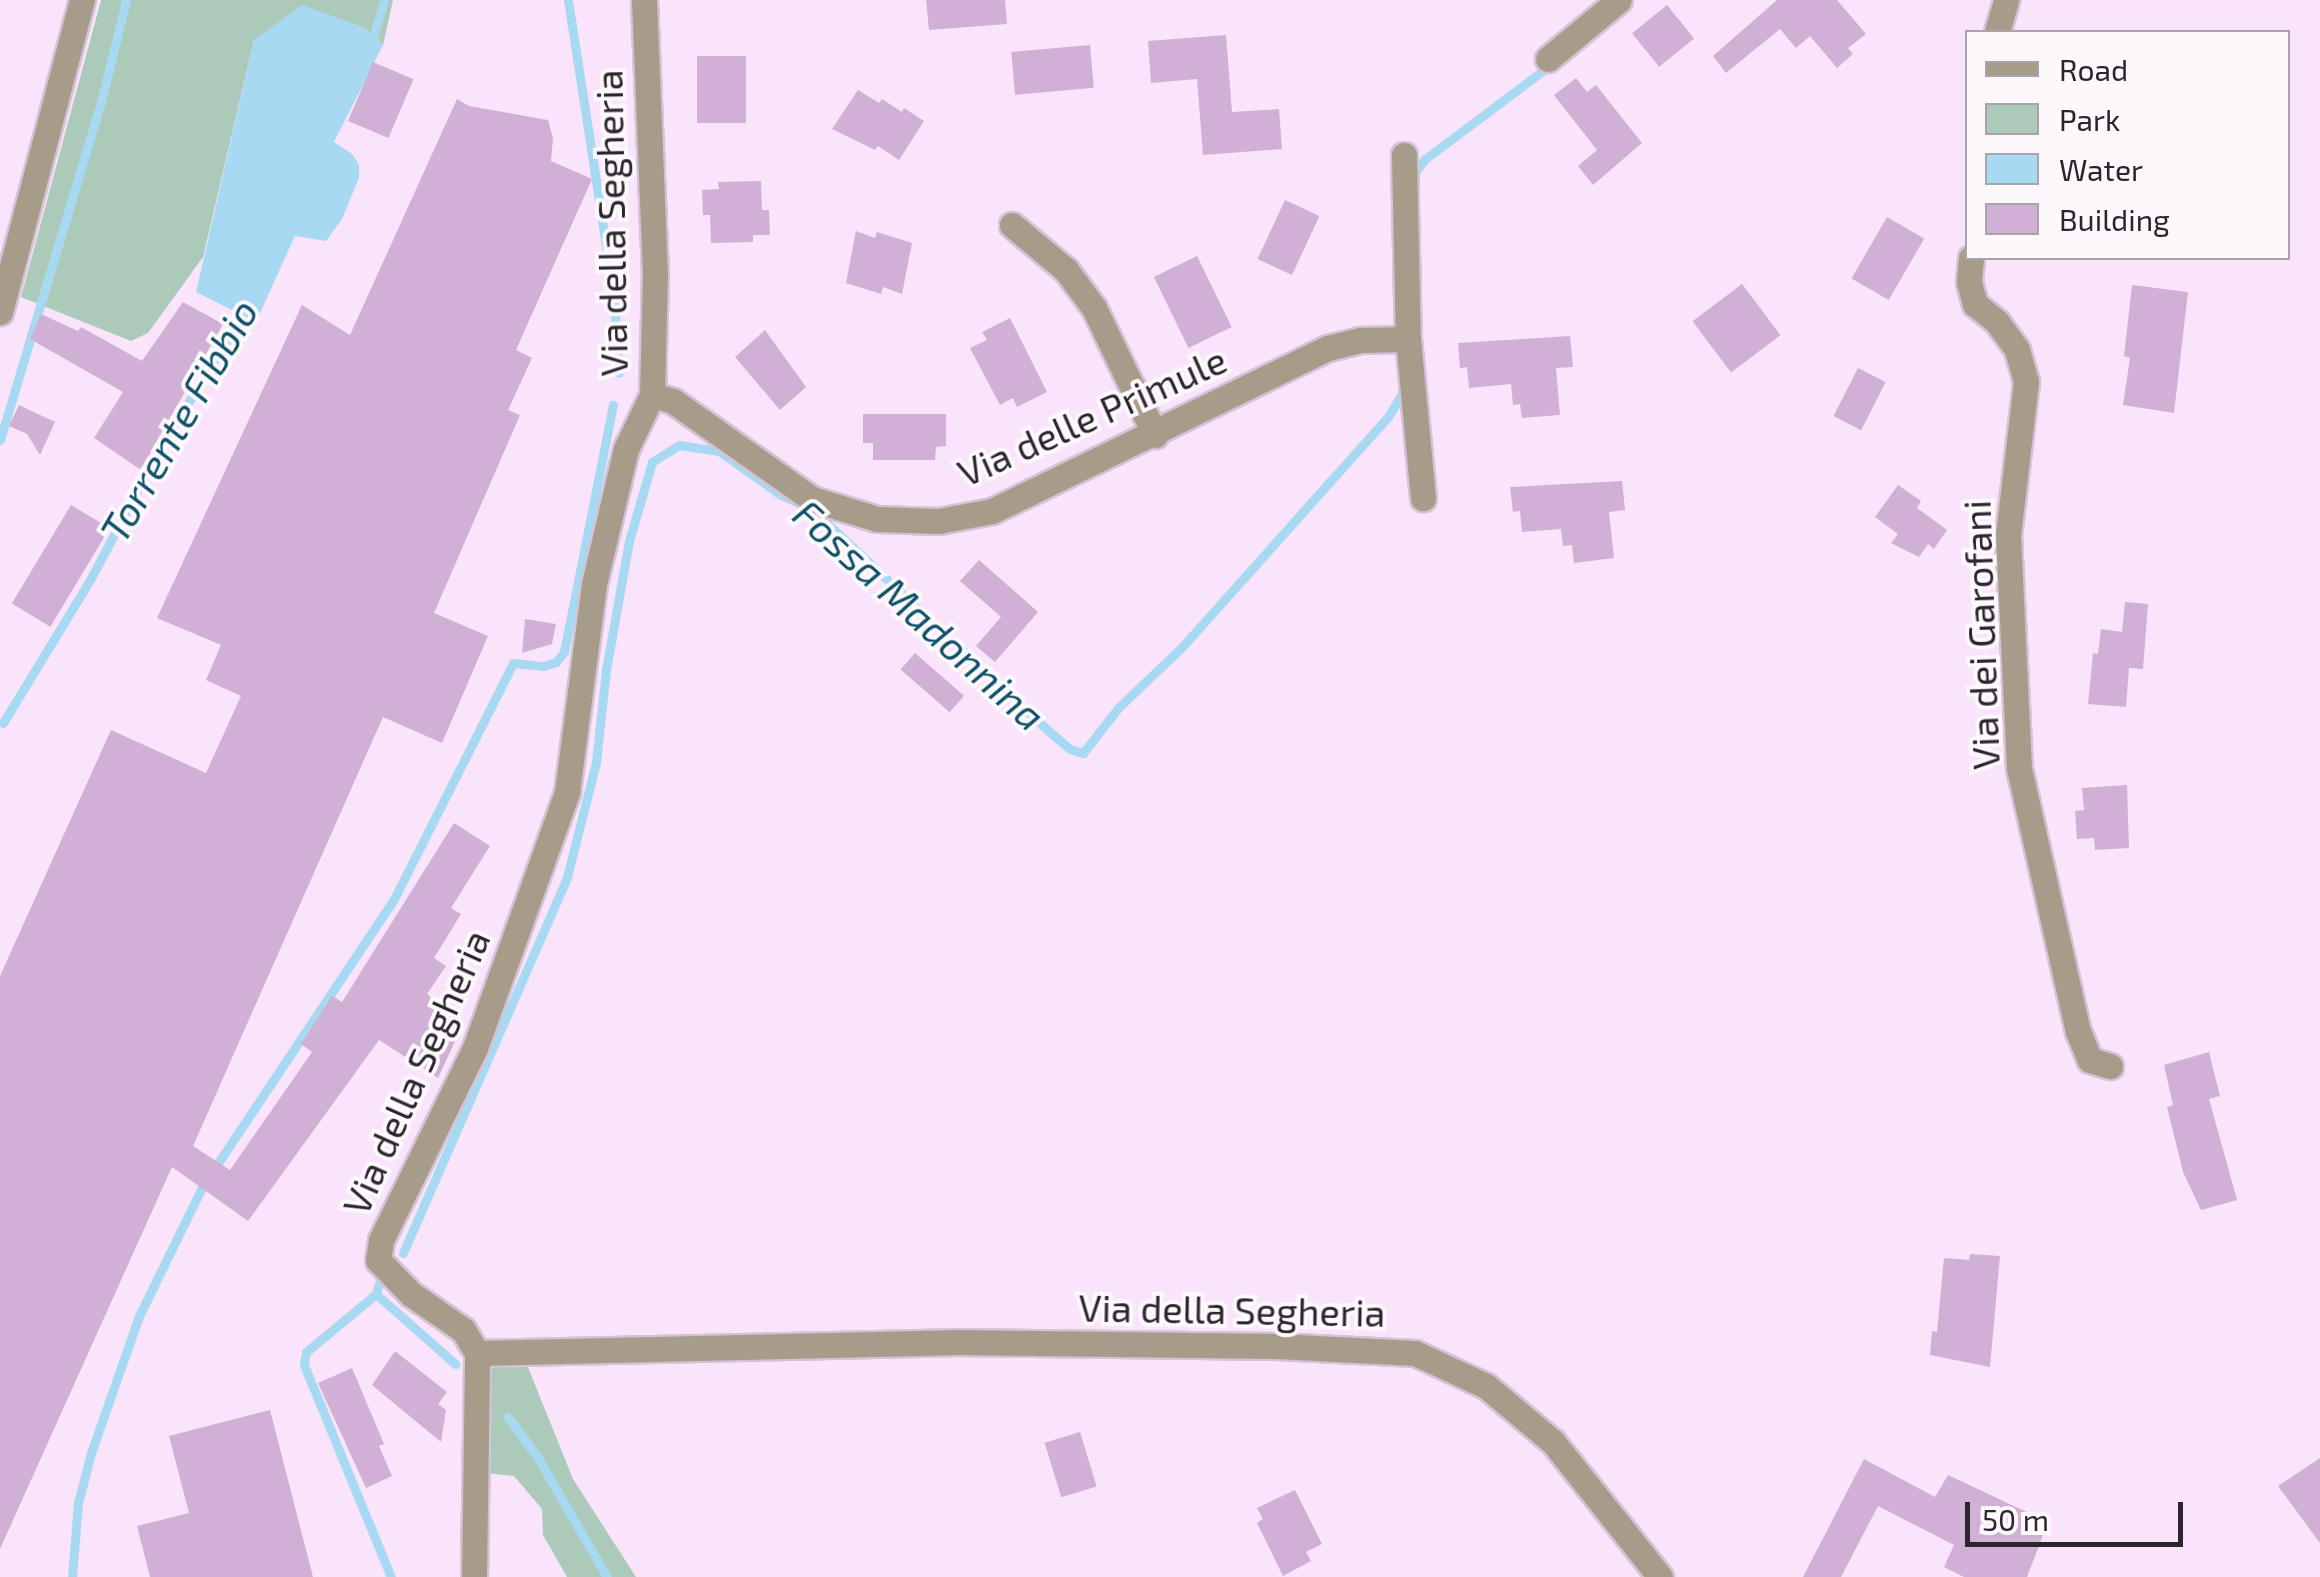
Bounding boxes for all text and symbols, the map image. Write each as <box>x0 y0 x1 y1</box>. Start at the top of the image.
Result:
legend <box>1965 30 2290 260</box>
text: Road <box>2059 51 2128 87</box>
street label: Via della Segheria <box>586 69 636 377</box>
text: Park <box>2059 101 2120 137</box>
text: Water <box>2059 151 2143 187</box>
text: Building <box>2059 201 2170 237</box>
water label: Torrente Fibbio <box>89 290 267 550</box>
street label: Via delle Primule <box>951 336 1233 496</box>
water label: Fossa Madonnina <box>785 489 1055 739</box>
street label: Via dei Garofani <box>1954 499 2008 771</box>
street label: Via della Segheria <box>333 923 499 1221</box>
street label: Via della Segheria <box>1078 1285 1386 1335</box>
scale bar <box>1970 1482 2188 1544</box>
text: 50 m <box>1982 1501 2049 1537</box>

